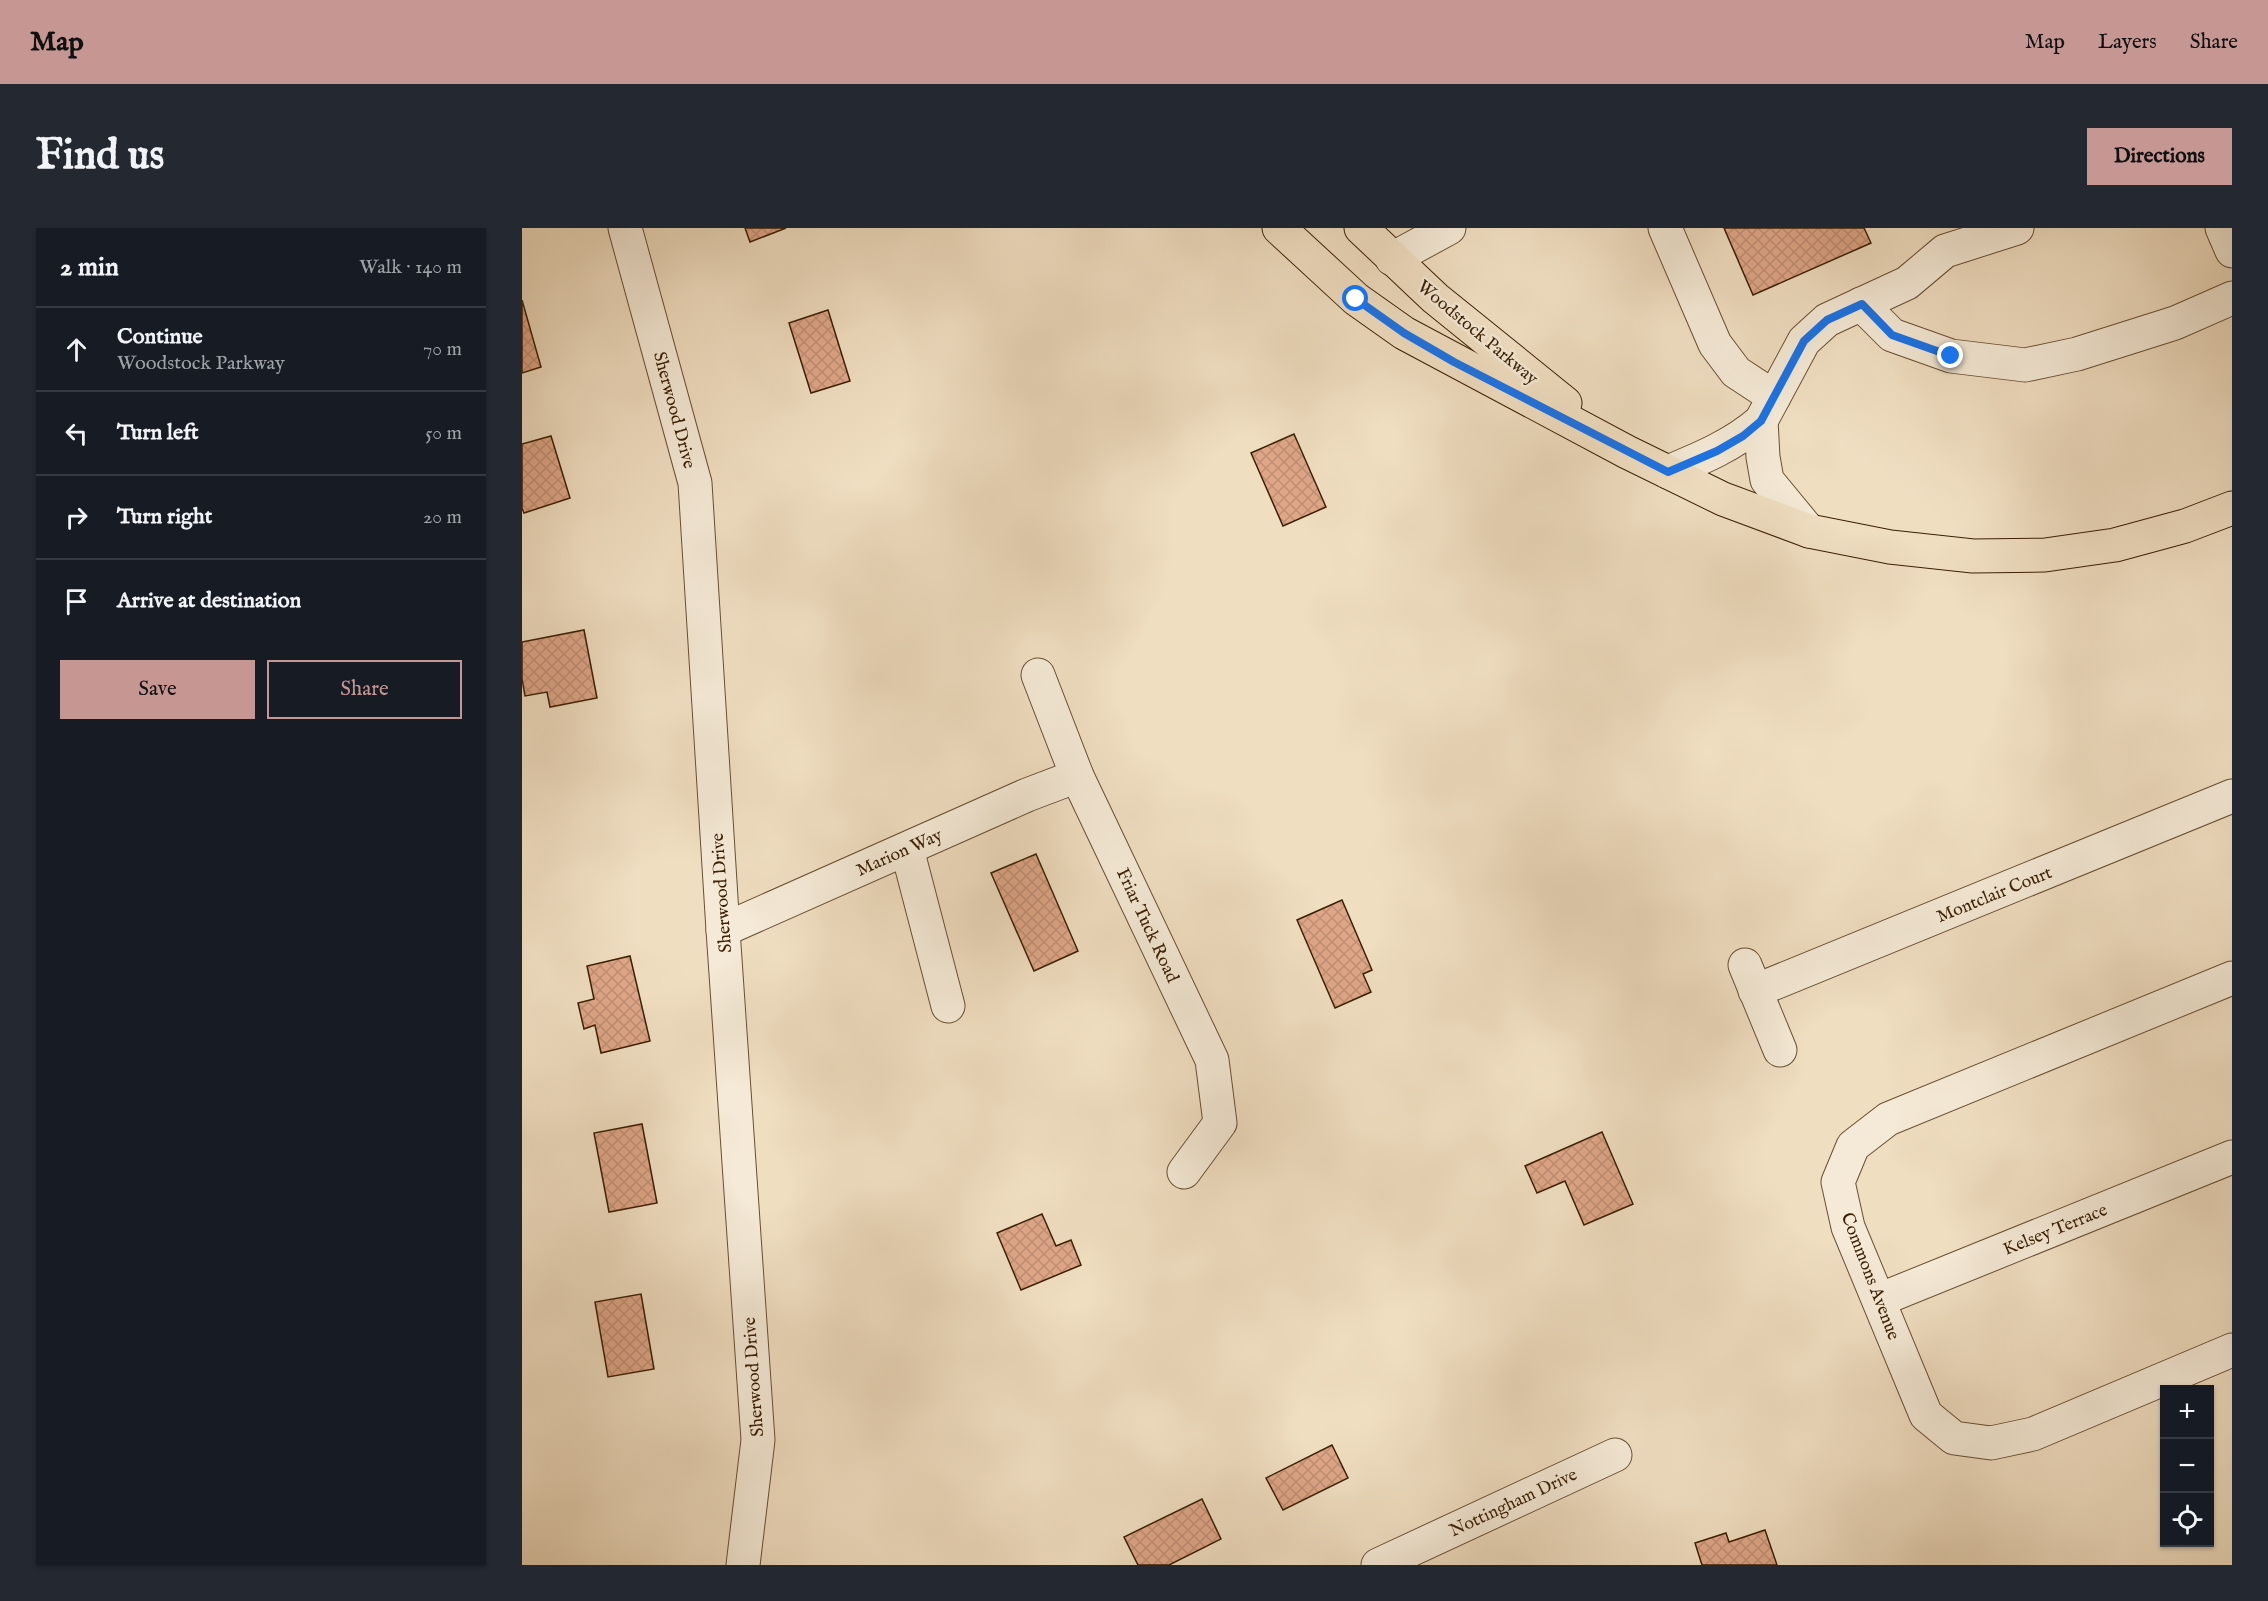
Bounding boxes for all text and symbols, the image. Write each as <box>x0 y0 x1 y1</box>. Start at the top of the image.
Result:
text: Map <box>30 25 84 60</box>
text: Map <box>2025 29 2065 56</box>
text: Layers <box>2098 29 2157 56</box>
text: Share <box>2190 29 2238 56</box>
button: Directions <box>2087 128 2232 185</box>
text: Find us <box>36 130 164 183</box>
text: 2 min <box>60 251 119 284</box>
text: Walk · 140 m <box>359 255 462 280</box>
street label: Woodstock Parkway <box>1412 276 1542 391</box>
route start <box>1342 285 1368 311</box>
text: Continue <box>117 323 203 351</box>
icon: ahead <box>60 333 93 366</box>
text: 70 m <box>423 337 462 362</box>
route end <box>1937 342 1963 368</box>
street label: Sherwood Drive <box>647 349 700 471</box>
text: Woodstock Parkway <box>117 351 285 376</box>
icon: left <box>60 417 93 450</box>
text: Turn left <box>117 419 199 447</box>
text: 50 m <box>425 421 462 446</box>
icon: right <box>60 501 93 534</box>
text: Turn right <box>117 503 212 531</box>
text: 20 m <box>423 505 462 530</box>
icon: arrive <box>60 585 93 618</box>
text: Arrive at destination <box>117 587 301 615</box>
button: Save <box>60 660 255 719</box>
button: Share <box>267 660 462 719</box>
street label: Marion Way <box>853 824 946 883</box>
street label: Sherwood Drive <box>707 832 738 954</box>
street label: Montclair Court <box>1933 862 2056 929</box>
street label: Friar Tuck Road <box>1110 865 1183 987</box>
street label: Kelsey Terrace <box>2000 1199 2111 1262</box>
street label: Commons Avenue <box>1835 1209 1904 1344</box>
street label: Sherwood Drive <box>739 1316 770 1438</box>
map controls <box>2160 1385 2214 1547</box>
button: + <box>2160 1385 2214 1439</box>
button: − <box>2160 1439 2214 1493</box>
street label: Nottingham Drive <box>1446 1464 1581 1543</box>
button: locate <box>2160 1493 2214 1547</box>

